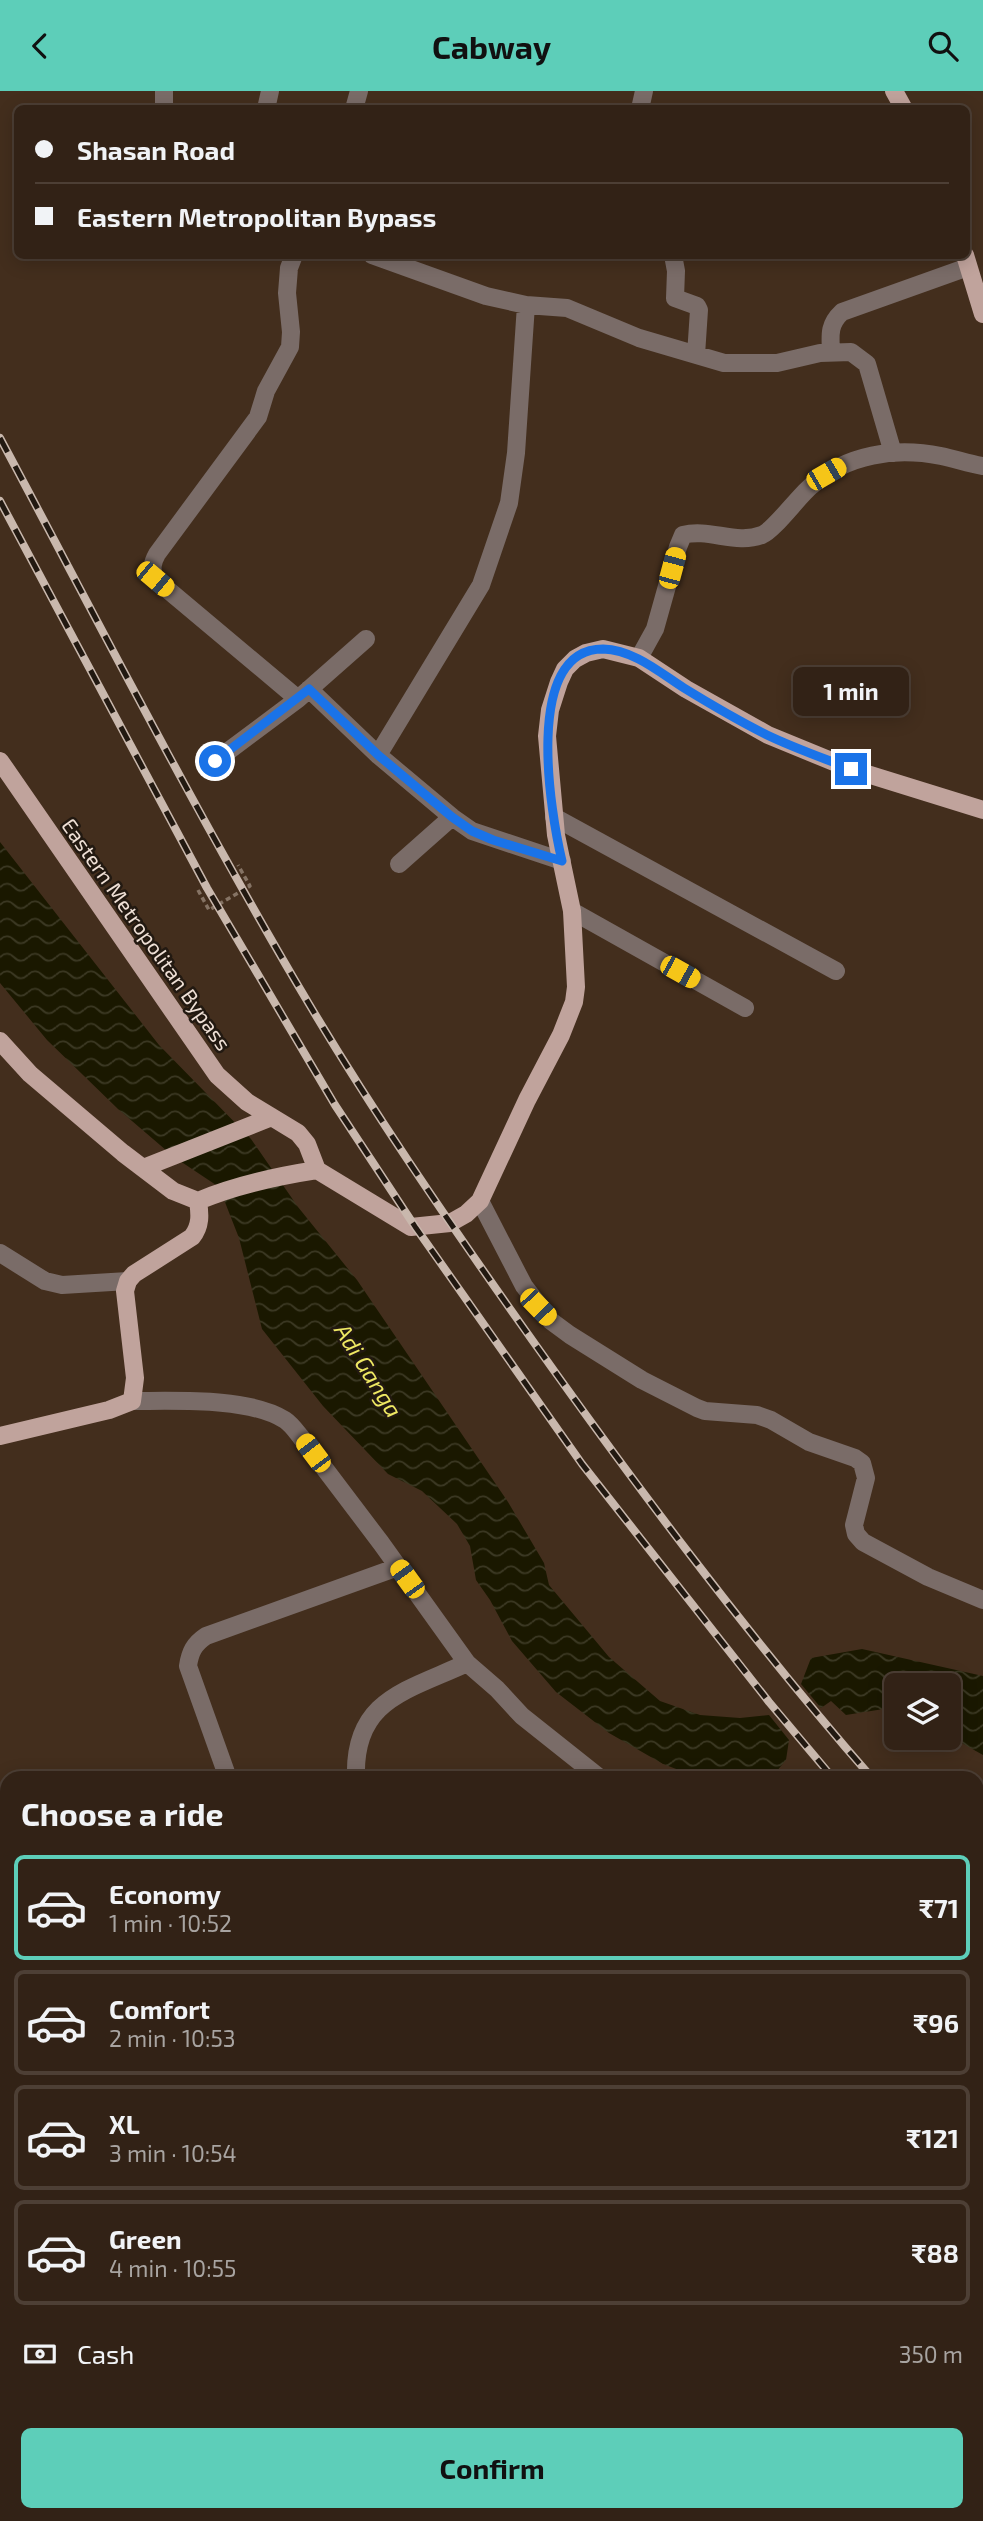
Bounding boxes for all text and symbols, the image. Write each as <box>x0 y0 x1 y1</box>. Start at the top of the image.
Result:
icon: back <box>21 27 59 65</box>
text: Cabway <box>432 27 551 65</box>
icon: search <box>924 27 962 65</box>
text: Shasan Road <box>77 134 235 165</box>
text: Eastern Metropolitan Bypass <box>77 201 436 232</box>
car <box>803 454 850 494</box>
car <box>657 545 688 591</box>
car <box>133 557 178 601</box>
callout: 1 min <box>793 667 909 717</box>
text: 1 min <box>823 677 879 705</box>
route start <box>199 745 231 777</box>
route end <box>835 753 867 785</box>
street label: Eastern Metropolitan Bypass <box>57 813 237 1055</box>
car <box>657 953 704 991</box>
car <box>516 1285 561 1329</box>
water label: Adi Ganga <box>329 1317 409 1422</box>
car <box>292 1430 335 1476</box>
car <box>387 1556 428 1602</box>
map controls <box>884 1673 961 1750</box>
button: layers <box>884 1673 961 1750</box>
text: Choose a ride <box>21 1794 224 1832</box>
icon: car <box>25 1876 88 1939</box>
text: Economy <box>109 1878 221 1909</box>
text: ₹71 <box>919 1892 959 1923</box>
text: 1 min · 10:52 <box>109 1909 232 1937</box>
icon: car <box>25 1991 88 2054</box>
text: Comfort <box>109 1993 210 2024</box>
text: ₹96 <box>913 2007 959 2038</box>
text: 2 min · 10:53 <box>109 2024 236 2052</box>
icon: car <box>25 2106 88 2169</box>
text: XL <box>109 2108 140 2139</box>
text: ₹121 <box>906 2122 959 2153</box>
text: 3 min · 10:54 <box>109 2139 237 2167</box>
icon: car <box>25 2221 88 2284</box>
text: Green <box>109 2223 182 2254</box>
text: ₹88 <box>911 2237 959 2268</box>
text: 4 min · 10:55 <box>109 2254 236 2282</box>
icon: cash <box>21 2335 59 2373</box>
text: Cash <box>77 2338 134 2369</box>
text: 350 m <box>899 2340 963 2368</box>
button: Confirm <box>21 2428 963 2508</box>

